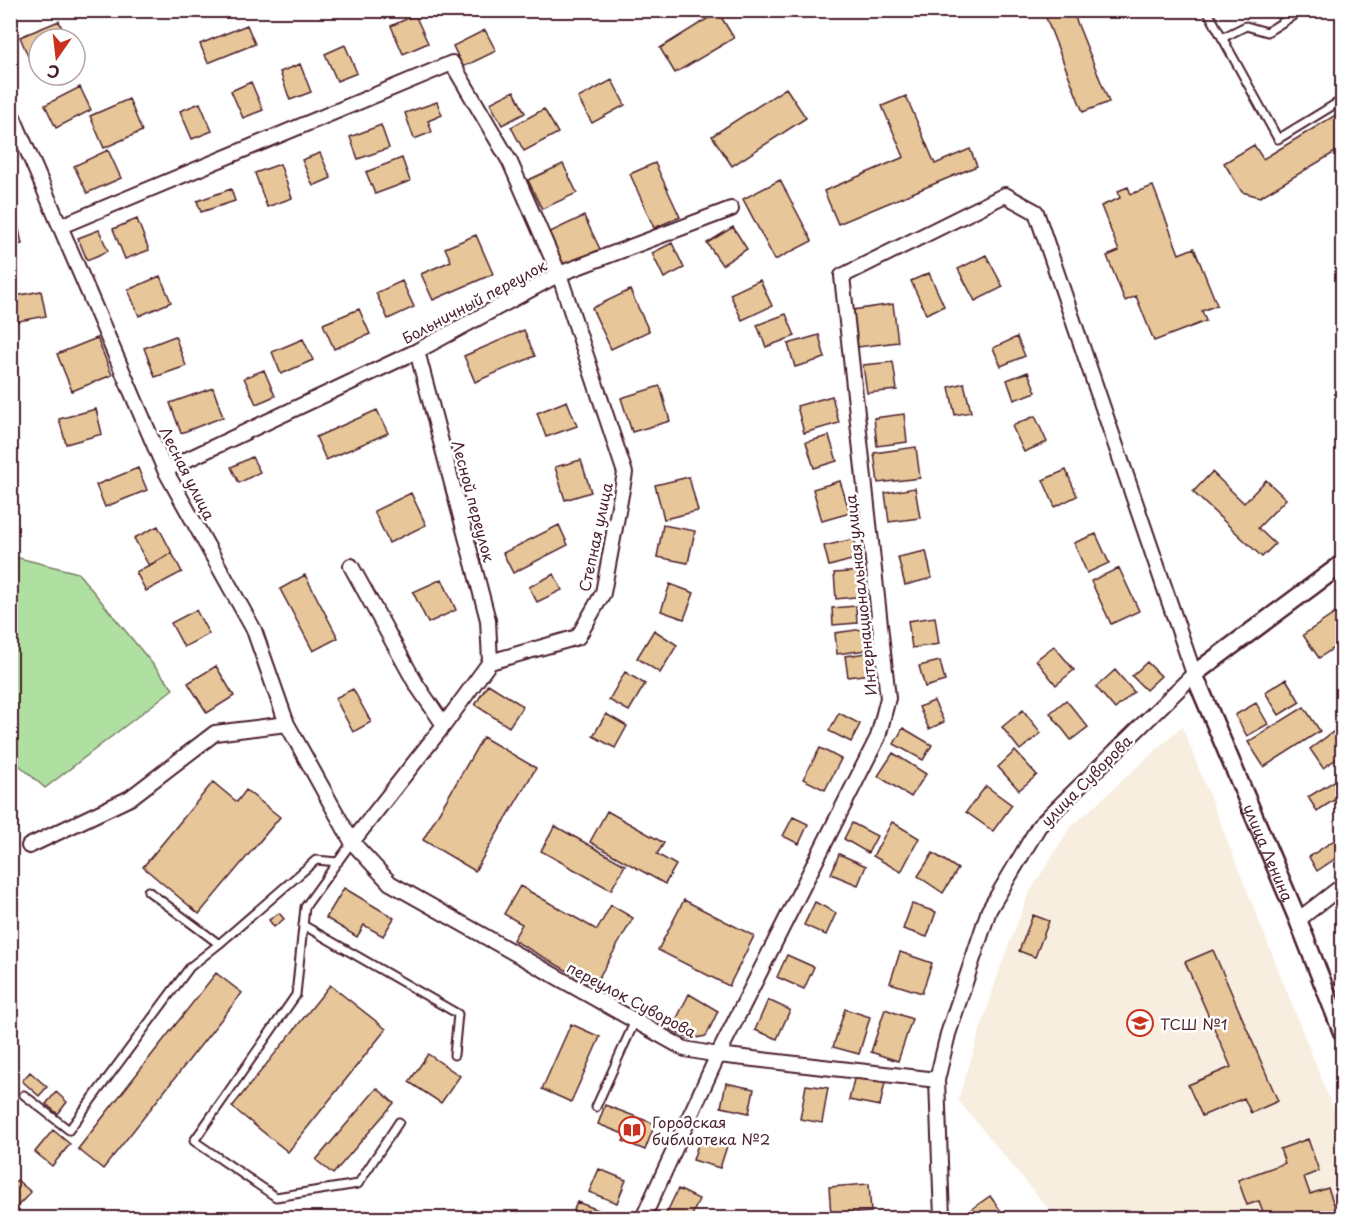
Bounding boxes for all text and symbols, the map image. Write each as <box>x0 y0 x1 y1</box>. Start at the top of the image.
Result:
north arrow <box>27 27 87 87</box>
text: С <box>44 59 62 86</box>
street label: Больничный переулок <box>398 253 550 349</box>
street label: Лесная улица <box>155 422 222 524</box>
street label: Лесной переулок <box>447 438 501 565</box>
street label: Степная улица <box>572 480 618 594</box>
street label: Интернациональная улица <box>838 493 882 697</box>
street label: улица Суворова <box>1035 729 1137 831</box>
street label: улица Ленина <box>1239 800 1300 905</box>
street label: переулок Суворова <box>563 955 701 1043</box>
school or university icon: ТСШ №1 <box>1125 1008 1155 1038</box>
place label: ТСШ №1 <box>1160 1012 1228 1035</box>
place label: Городская библиотека №2 <box>652 1110 770 1150</box>
library icon: Городская библиотека №2 <box>617 1115 647 1145</box>

